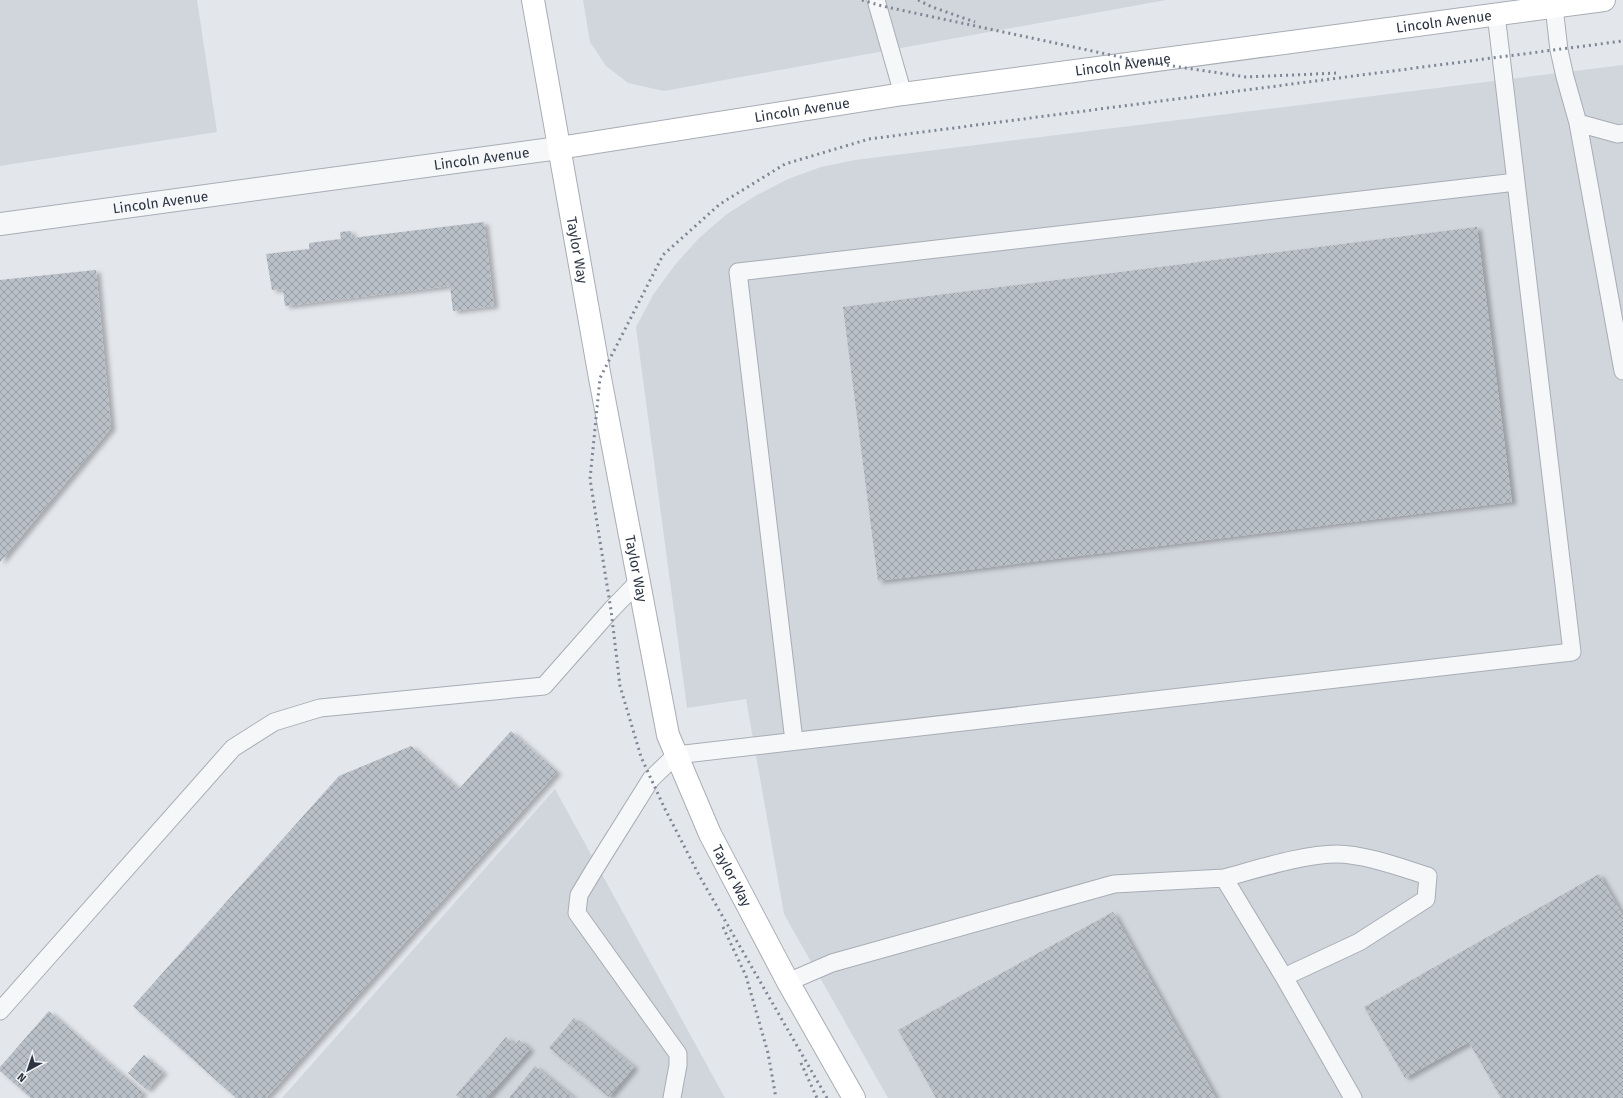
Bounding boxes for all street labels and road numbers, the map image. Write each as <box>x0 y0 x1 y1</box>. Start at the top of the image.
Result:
street label: Lincoln Avenue <box>1395 7 1493 36</box>
street label: Lincoln Avenue <box>1074 50 1172 79</box>
street label: Lincoln Avenue <box>753 94 851 126</box>
street label: Lincoln Avenue <box>433 144 530 173</box>
street label: Lincoln Avenue <box>112 187 209 217</box>
street label: Taylor Way <box>563 215 592 285</box>
street label: Taylor Way <box>622 534 651 604</box>
street label: Taylor Way <box>709 842 755 910</box>

